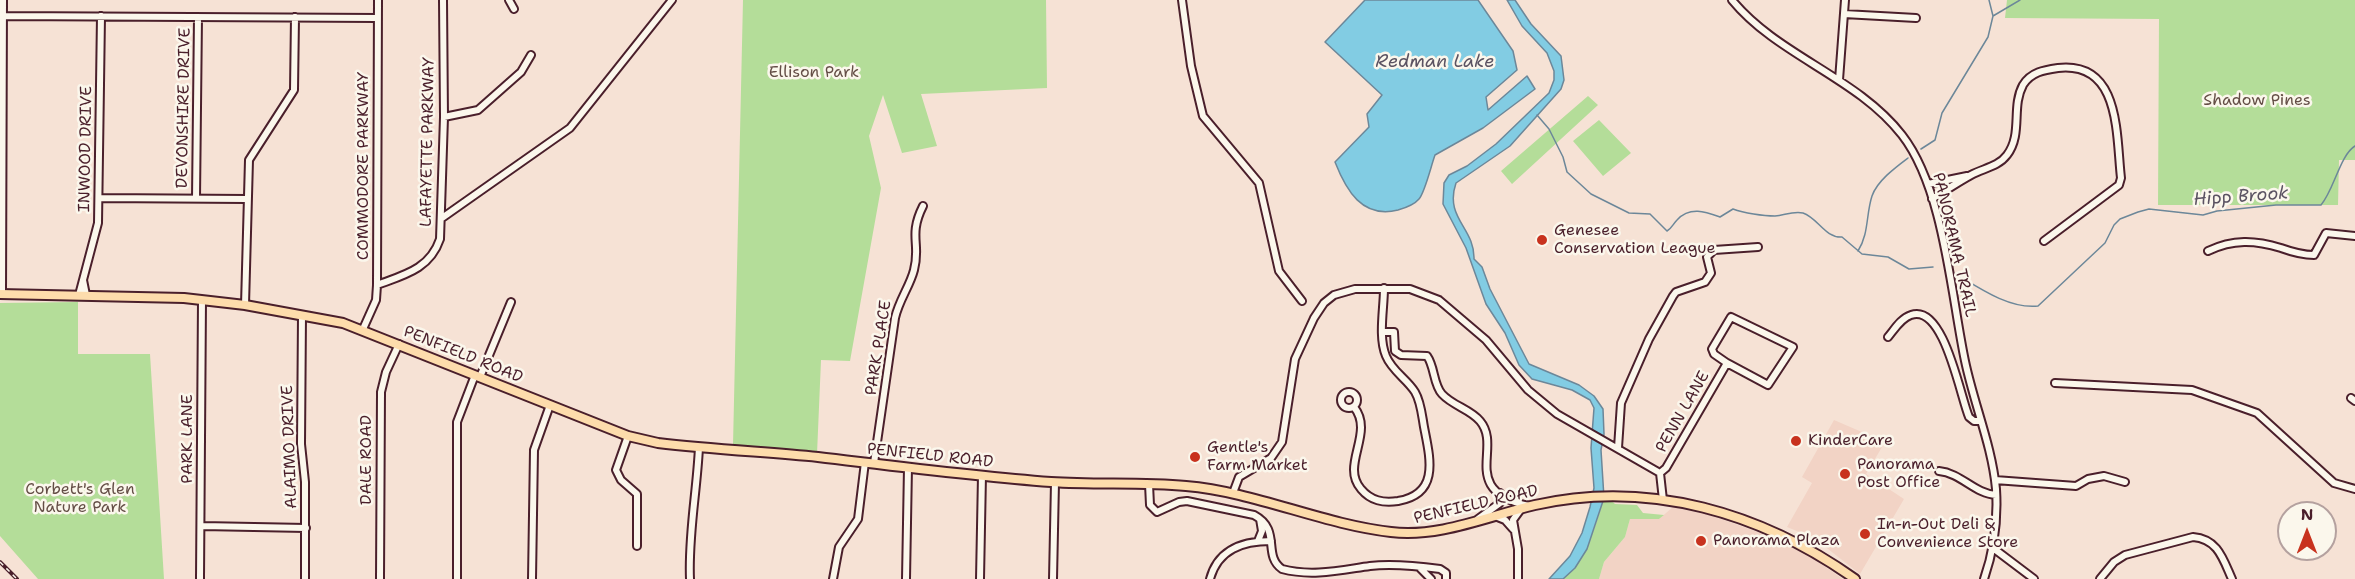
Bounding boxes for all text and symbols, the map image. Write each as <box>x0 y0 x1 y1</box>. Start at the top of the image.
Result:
street label: DEVONSHIRE DRIVE <box>173 27 195 189</box>
water label: Redman Lake <box>1376 51 1494 73</box>
street label: LAFAYETTE PARKWAY <box>417 57 439 227</box>
park label: Ellison Park <box>769 63 859 83</box>
street label: COMMODORE PARKWAY <box>354 72 374 260</box>
street label: INWOOD DRIVE <box>75 86 97 212</box>
park label: Shadow Pines <box>2203 91 2311 111</box>
street label: PANORAMA TRAIL <box>1928 171 1980 319</box>
water label: Hipp Brook <box>2193 183 2289 211</box>
place label: Genesee Conservation League <box>1554 221 1716 259</box>
marker: Genesee Conservation League <box>1535 233 1549 247</box>
street label: PARK PLACE <box>862 299 896 397</box>
street label: PENFIELD ROAD <box>401 322 525 388</box>
street label: PENN LANE <box>1652 368 1714 456</box>
street label: ALAIMO DRIVE <box>278 385 302 509</box>
street label: PARK LANE <box>178 394 198 484</box>
street label: DALE ROAD <box>357 415 377 505</box>
place label: KinderCare <box>1808 431 1893 451</box>
marker: KinderCare <box>1789 434 1803 448</box>
place label: Gentle's Farm Market <box>1207 438 1308 476</box>
street label: PENFIELD ROAD <box>866 440 994 472</box>
marker: Gentle's Farm Market <box>1188 450 1202 464</box>
place label: Panorama Post Office <box>1857 455 1940 493</box>
marker: Panorama Post Office <box>1838 467 1852 481</box>
park label: Corbett's Glen Nature Park <box>25 480 135 518</box>
street label: PENFIELD ROAD <box>1412 481 1540 529</box>
north arrow <box>2277 501 2337 561</box>
text: N <box>2301 504 2313 525</box>
place label: In-n-Out Deli & Convenience Store <box>1877 515 2018 553</box>
marker: In-n-Out Deli & Convenience Store <box>1858 527 1872 541</box>
place label: Panorama Plaza <box>1713 531 1839 551</box>
marker: Panorama Plaza <box>1694 534 1708 548</box>

